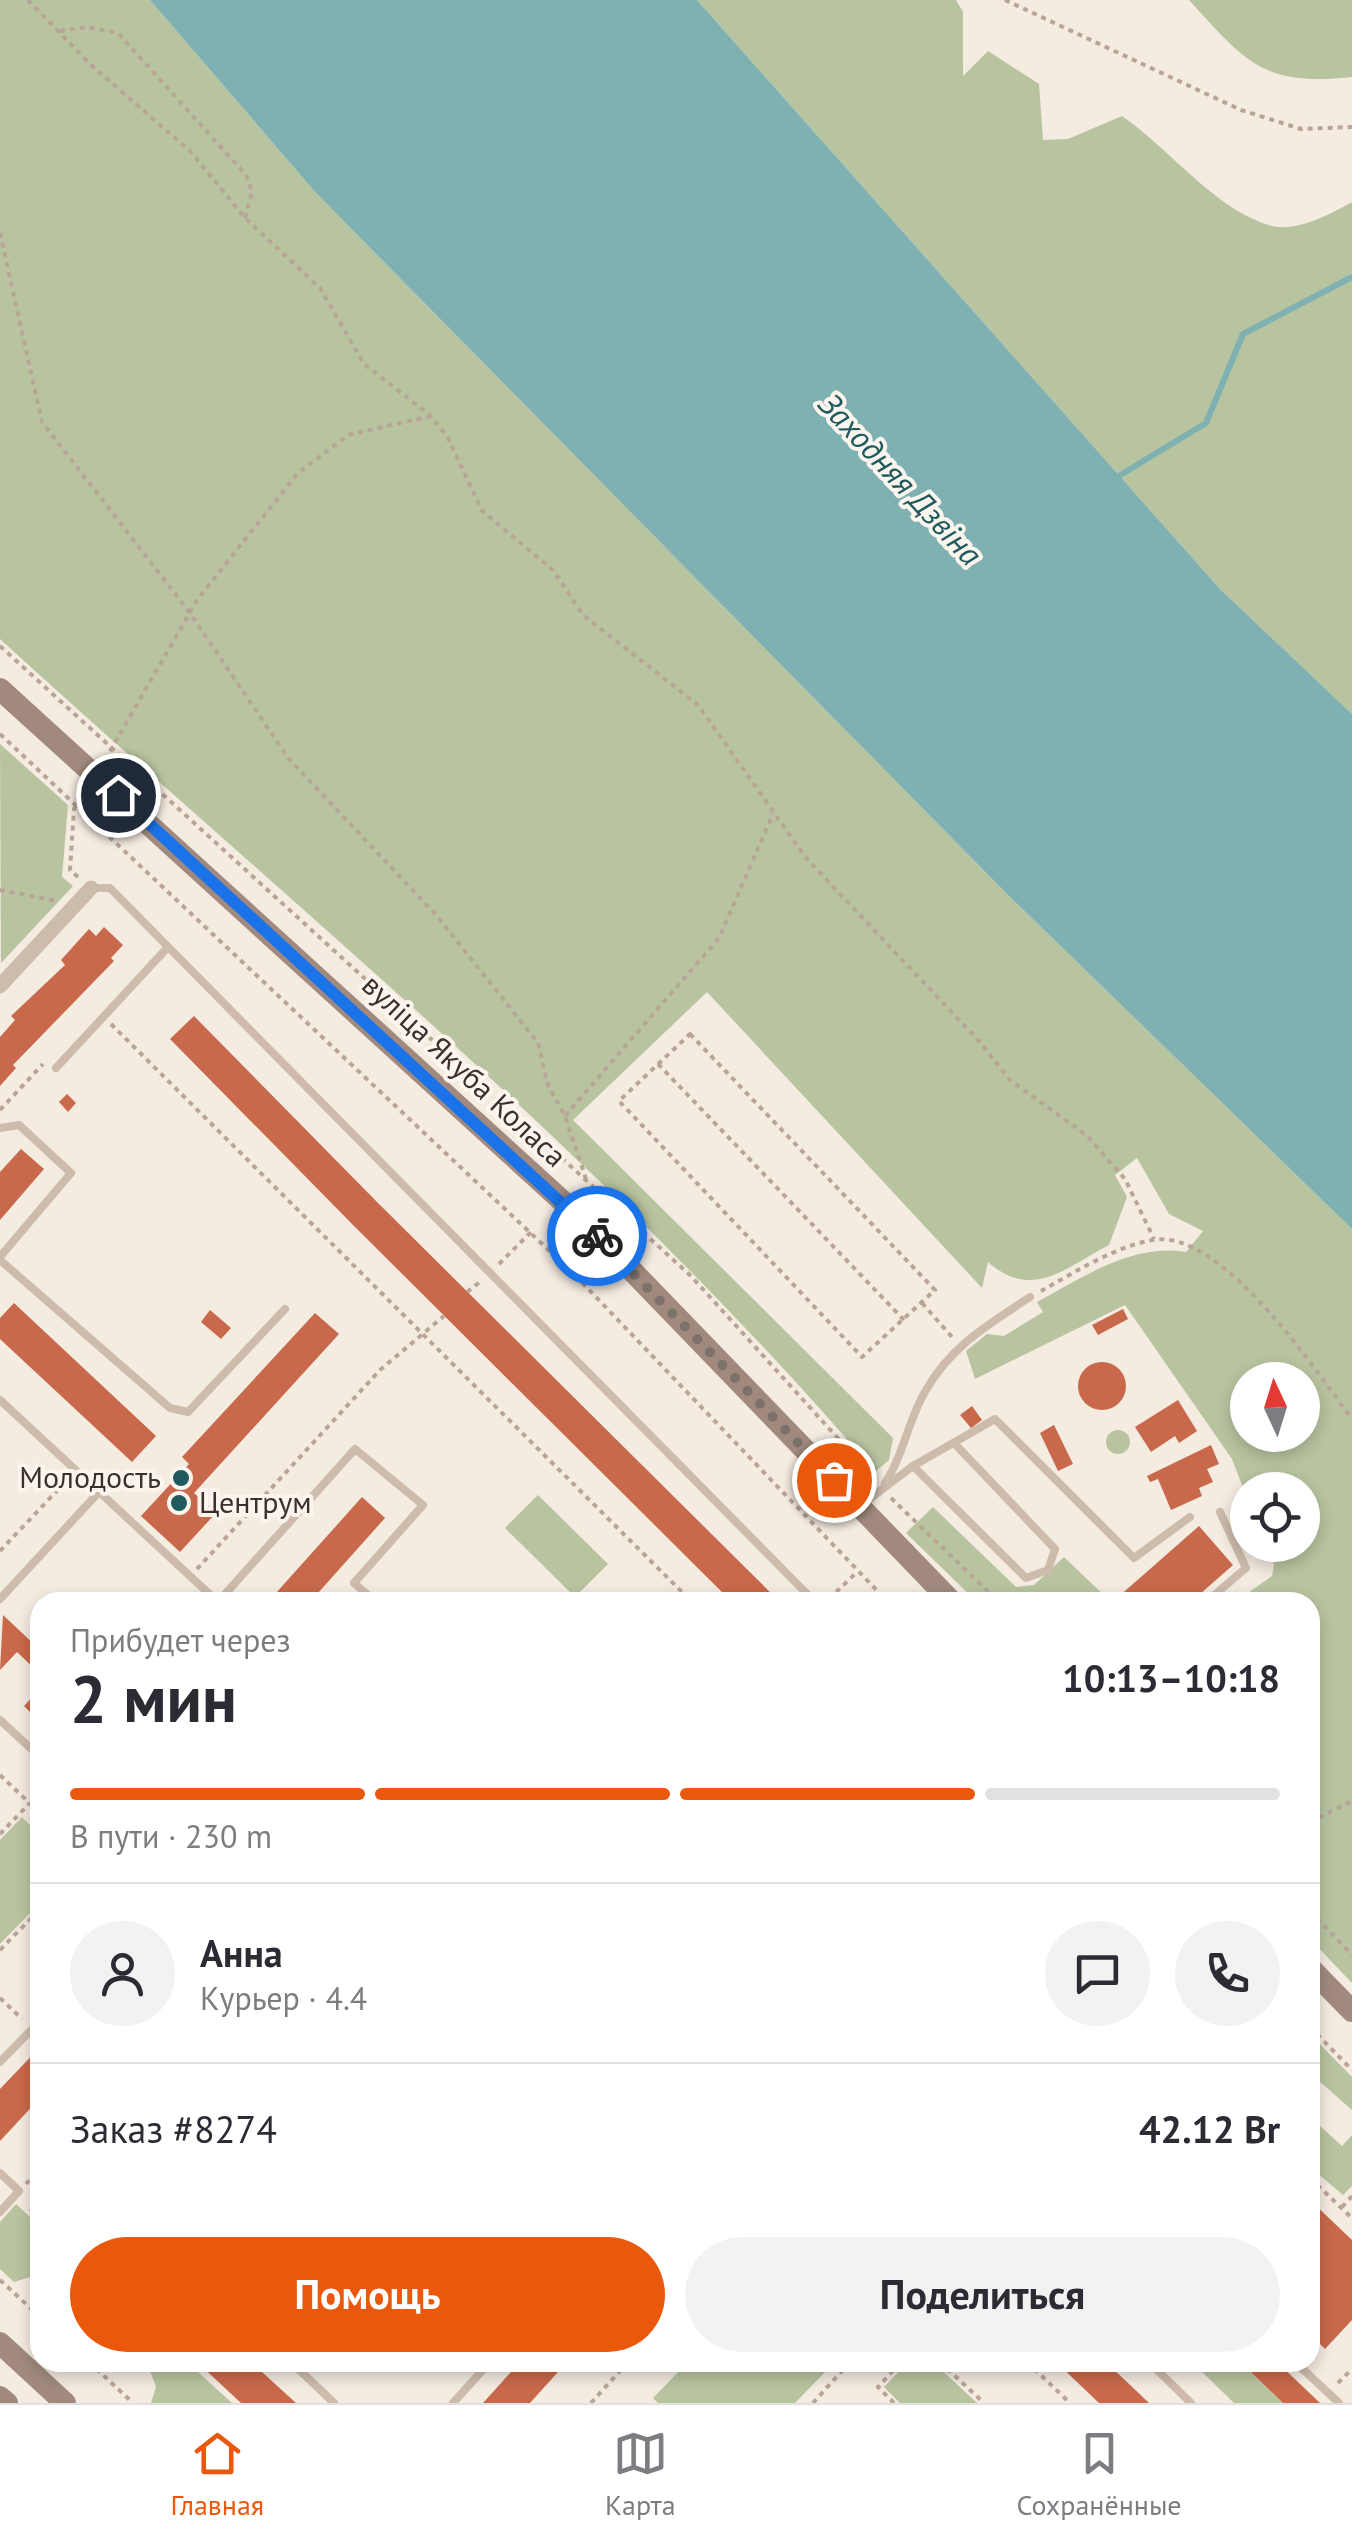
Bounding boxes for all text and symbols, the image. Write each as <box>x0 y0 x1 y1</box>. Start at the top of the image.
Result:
water label: Заходняя Дзвіна <box>810 383 992 574</box>
pin <box>76 753 161 838</box>
icon: home <box>91 768 146 823</box>
street label: вуліца Якуба Коласа <box>354 965 576 1175</box>
courier <box>547 1186 647 1286</box>
icon: bike <box>570 1209 625 1264</box>
north arrow <box>1230 1362 1320 1452</box>
map controls <box>1230 1362 1320 1562</box>
pin <box>792 1438 877 1523</box>
icon: bag <box>807 1453 862 1508</box>
place label: Молодость <box>19 1457 161 1496</box>
marker: Молодость <box>170 1467 192 1489</box>
button: locate <box>1230 1472 1320 1562</box>
place label: Центрум <box>199 1482 312 1521</box>
marker: Центрум <box>168 1492 190 1514</box>
text: Прибудет через <box>70 1619 291 1661</box>
text: 10:13–10:18 <box>1062 1653 1280 1702</box>
text: 2 мин <box>70 1656 237 1740</box>
text: В пути · 230 m <box>70 1815 272 1857</box>
button: person <box>70 1921 175 2026</box>
button: chat <box>1045 1921 1150 2026</box>
button: phone <box>1175 1921 1280 2026</box>
text: Анна <box>200 1928 283 1977</box>
text: Курьер · 4.4 <box>200 1977 367 2019</box>
text: Заказ #8274 <box>70 2104 277 2153</box>
text: 42.12 Br <box>1139 2104 1280 2153</box>
button: Помощь <box>70 2237 665 2352</box>
button: Поделиться <box>685 2237 1280 2352</box>
tab: Главная <box>170 2426 264 2523</box>
tab: Карта <box>605 2426 676 2523</box>
tab: Сохранённые <box>1016 2426 1182 2523</box>

